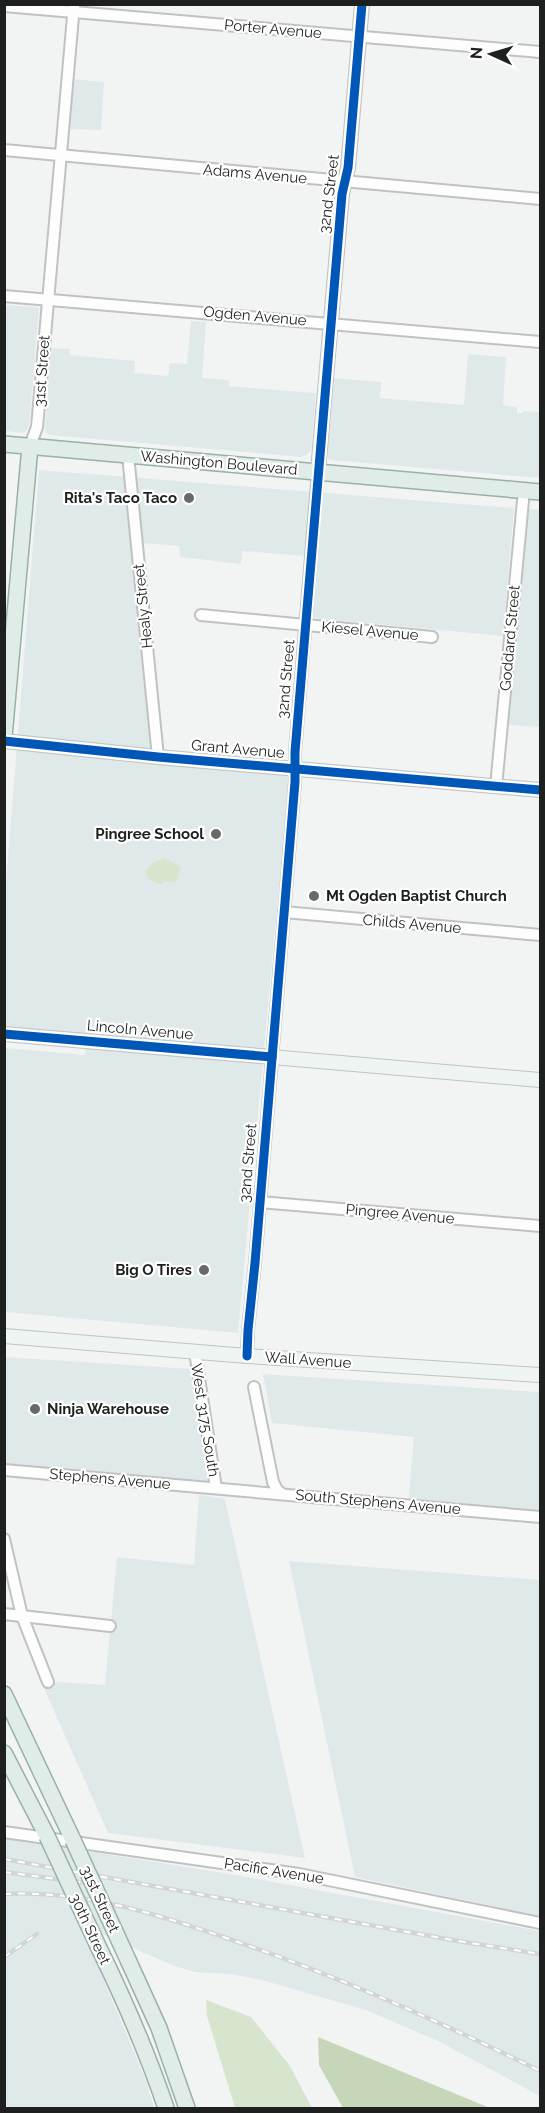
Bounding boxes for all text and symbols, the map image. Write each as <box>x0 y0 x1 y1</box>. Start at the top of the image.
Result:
street label: Porter Avenue <box>223 16 323 42</box>
north arrow <box>461 24 521 84</box>
text: N <box>467 46 486 60</box>
street label: 32nd Street <box>315 154 343 234</box>
street label: Adams Avenue <box>202 160 308 188</box>
street label: Ogden Avenue <box>203 303 307 329</box>
street label: 31st Street <box>31 334 53 408</box>
street label: Washington Boulevard <box>140 447 298 479</box>
place label: Rita's Taco Taco <box>64 489 177 507</box>
marker: Rita's Taco Taco <box>182 491 196 505</box>
street label: Healy Street <box>130 563 156 649</box>
street label: Goddard Street <box>496 584 524 692</box>
street label: Kiesel Avenue <box>321 618 419 644</box>
street label: 32nd Street <box>274 639 298 719</box>
street label: Grant Avenue <box>190 736 286 762</box>
place label: Pingree School <box>95 825 204 843</box>
marker: Pingree School <box>209 827 223 841</box>
place label: Mt Ogden Baptist Church <box>326 887 507 905</box>
marker: Mt Ogden Baptist Church <box>307 889 321 903</box>
street label: Childs Avenue <box>362 911 462 937</box>
street label: Lincoln Avenue <box>86 1016 194 1044</box>
street label: 32nd Street <box>236 1123 260 1203</box>
street label: Pingree Avenue <box>345 1200 455 1228</box>
place label: Big O Tires <box>115 1261 192 1279</box>
marker: Big O Tires <box>197 1263 211 1277</box>
street label: Wall Avenue <box>264 1348 352 1372</box>
street label: West 3175 South <box>187 1362 223 1478</box>
place label: Ninja Warehouse <box>47 1400 169 1418</box>
marker: Ninja Warehouse <box>28 1402 42 1416</box>
street label: Stephens Avenue <box>49 1465 171 1493</box>
street label: South Stephens Avenue <box>295 1486 462 1518</box>
street label: Pacific Avenue <box>223 1854 325 1888</box>
street label: 31st Street <box>77 1863 123 1935</box>
street label: 30th Street <box>66 1891 114 1967</box>

